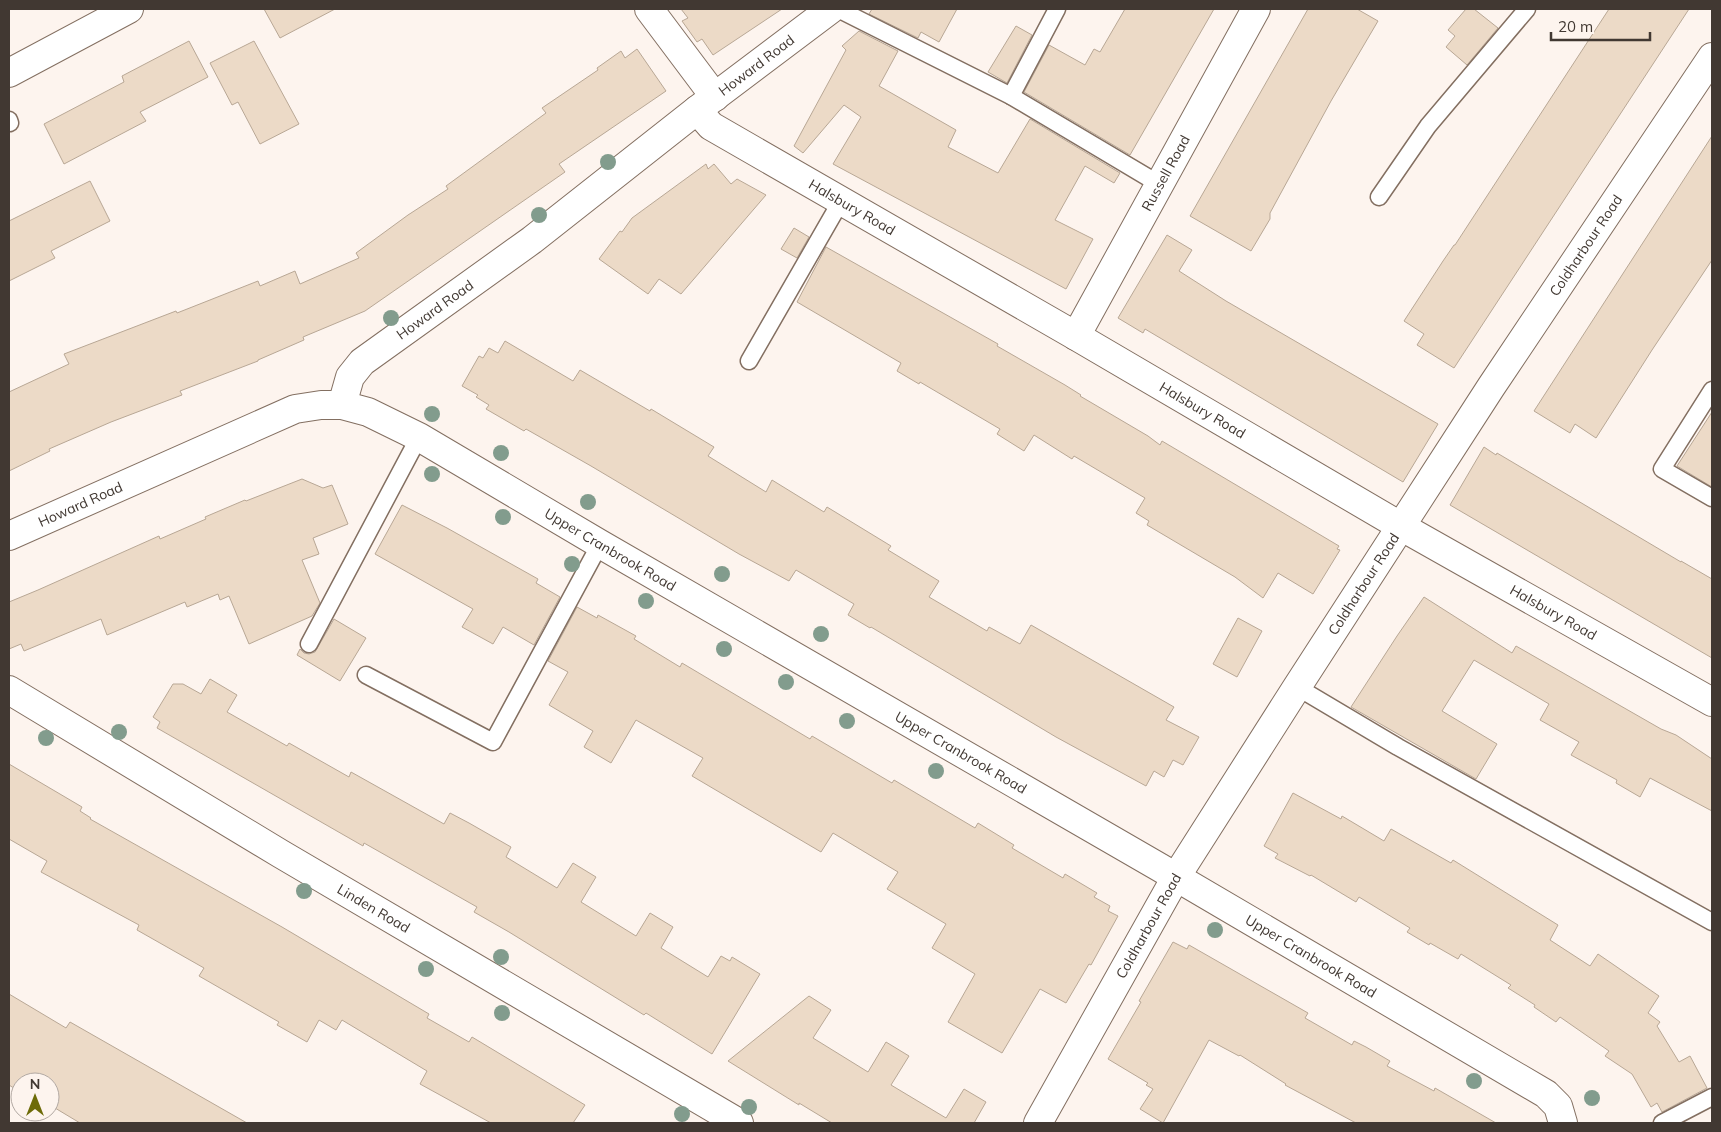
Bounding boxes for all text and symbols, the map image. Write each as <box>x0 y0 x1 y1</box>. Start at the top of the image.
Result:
scale bar <box>1551 10 1650 42</box>
text: 20 m <box>1558 17 1593 36</box>
street label: Howard Road <box>715 31 798 100</box>
street label: Russell Road <box>1138 132 1194 214</box>
street label: Halsbury Road <box>806 175 899 239</box>
street label: Coldharbour Road <box>1545 191 1626 299</box>
street label: Howard Road <box>393 276 477 343</box>
street label: Halsbury Road <box>1156 378 1249 442</box>
street label: Howard Road <box>35 478 125 531</box>
street label: Upper Cranbrook Road <box>541 504 679 595</box>
street label: Coldharbour Road <box>1324 529 1403 638</box>
street label: Halsbury Road <box>1507 581 1600 644</box>
street label: Upper Cranbrook Road <box>892 707 1030 798</box>
street label: Coldharbour Road <box>1112 870 1185 982</box>
street label: Linden Road <box>334 880 413 937</box>
street label: Upper Cranbrook Road <box>1242 911 1380 1002</box>
north arrow <box>10 1072 60 1122</box>
text: N <box>30 1075 40 1093</box>

